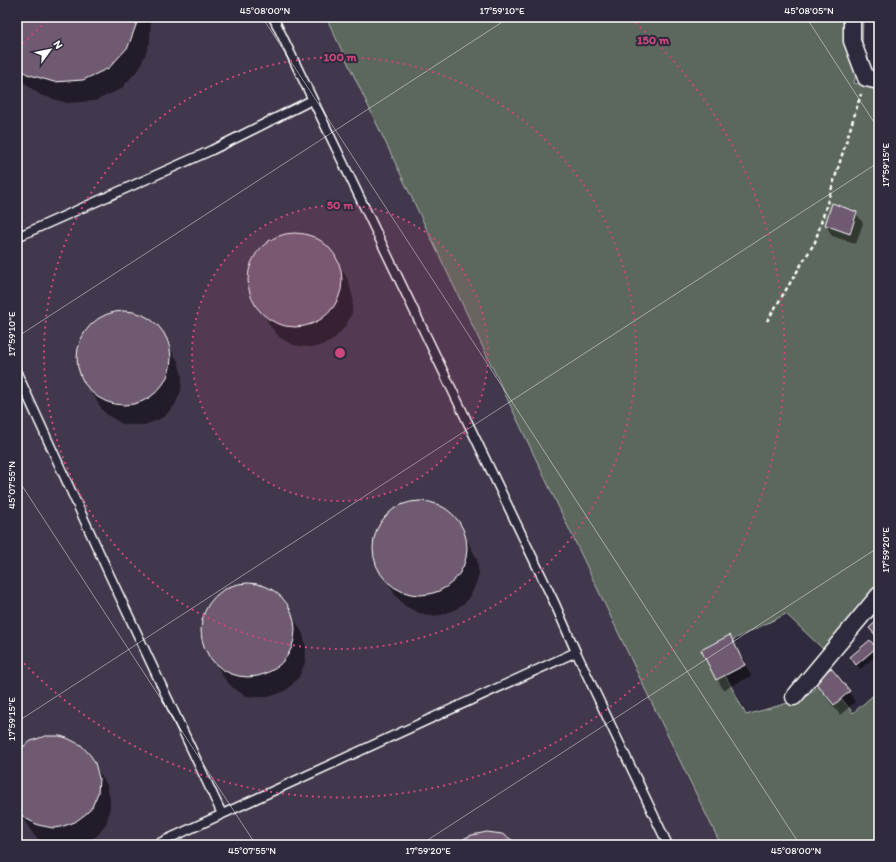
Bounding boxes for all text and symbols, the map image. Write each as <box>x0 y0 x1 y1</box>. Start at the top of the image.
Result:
text: 45°08'00"N <box>240 4 290 17</box>
text: 17°59'10"E <box>480 4 525 17</box>
text: 45°08'05"N <box>784 4 834 17</box>
north arrow <box>30 30 70 70</box>
text: 150 m <box>637 33 670 47</box>
text: N <box>50 38 65 51</box>
text: 100 m <box>323 50 357 64</box>
text: 17°59'15"E <box>879 143 892 187</box>
text: 50 m <box>327 198 354 212</box>
text: 17°59'10"E <box>5 311 18 356</box>
centre of rings <box>333 346 347 360</box>
text: 45°07'55"N <box>5 461 18 509</box>
text: 17°59'20"E <box>879 527 892 573</box>
text: 17°59'15"E <box>5 697 18 741</box>
text: 45°07'55"N <box>228 844 276 857</box>
text: 17°59'20"E <box>405 844 451 857</box>
text: 45°08'00"N <box>771 844 821 857</box>

